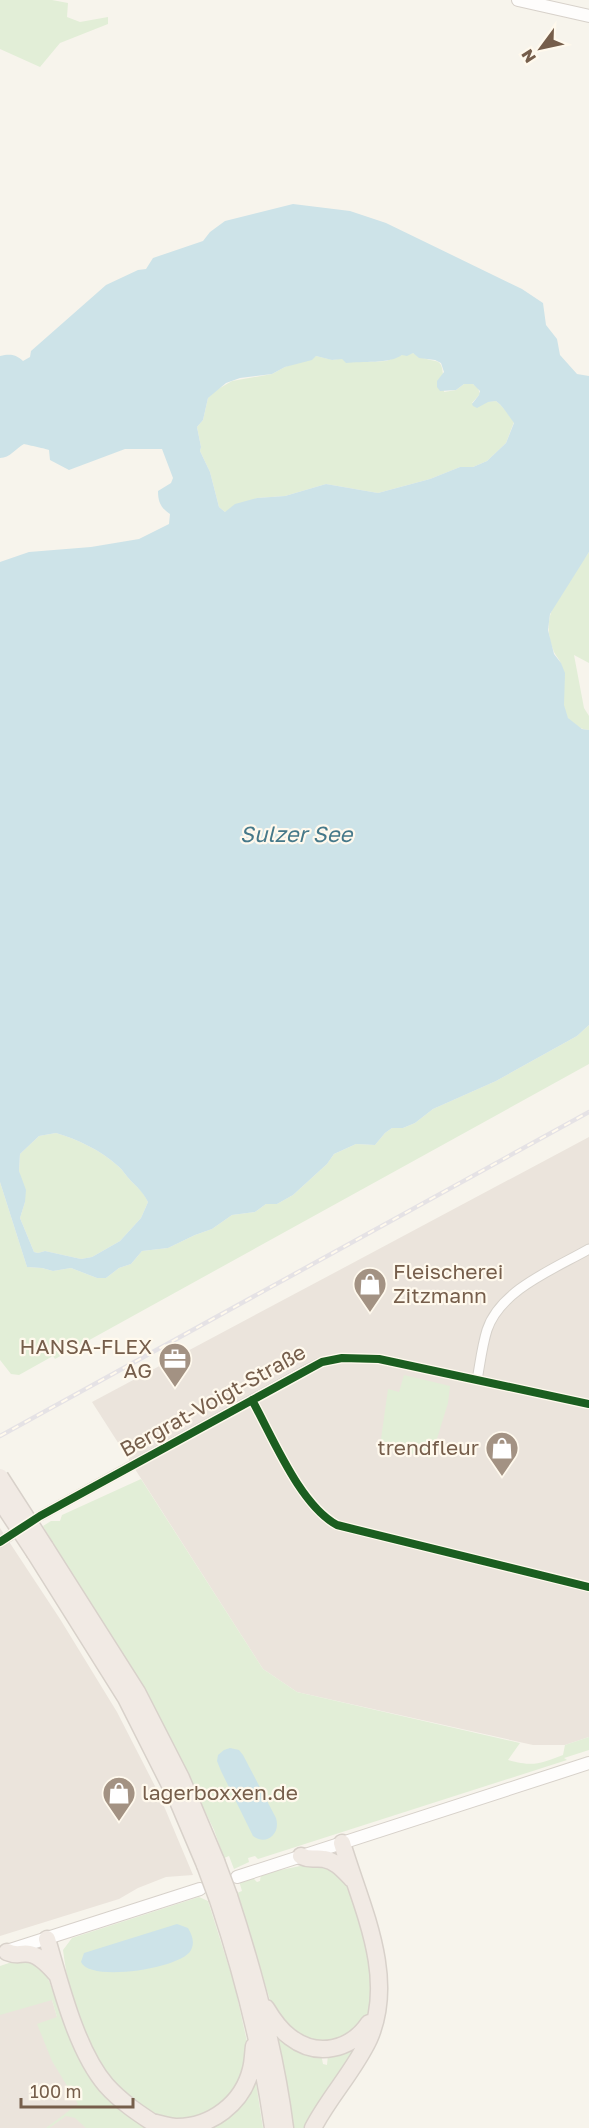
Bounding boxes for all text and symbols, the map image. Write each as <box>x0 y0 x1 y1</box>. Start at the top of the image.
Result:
north arrow <box>511 18 571 78</box>
text: N <box>517 46 540 67</box>
water label: Sulzer See <box>240 820 354 847</box>
place label: Fleischerei Zitzmann <box>393 1258 503 1308</box>
shop icon: Fleischerei Zitzmann <box>352 1266 388 1313</box>
place label: HANSA-FLEX AG <box>20 1333 152 1383</box>
street label: Bergrat-Voigt-Straße <box>115 1338 310 1462</box>
office icon: HANSA-FLEX AG <box>157 1341 193 1388</box>
shop icon: trendfleur <box>484 1430 520 1477</box>
place label: trendfleur <box>377 1434 479 1460</box>
shop icon: lagerboxxen.de <box>101 1775 137 1822</box>
place label: lagerboxxen.de <box>142 1779 298 1805</box>
scale bar <box>21 2071 134 2109</box>
text: 100 m <box>30 2080 81 2102</box>

